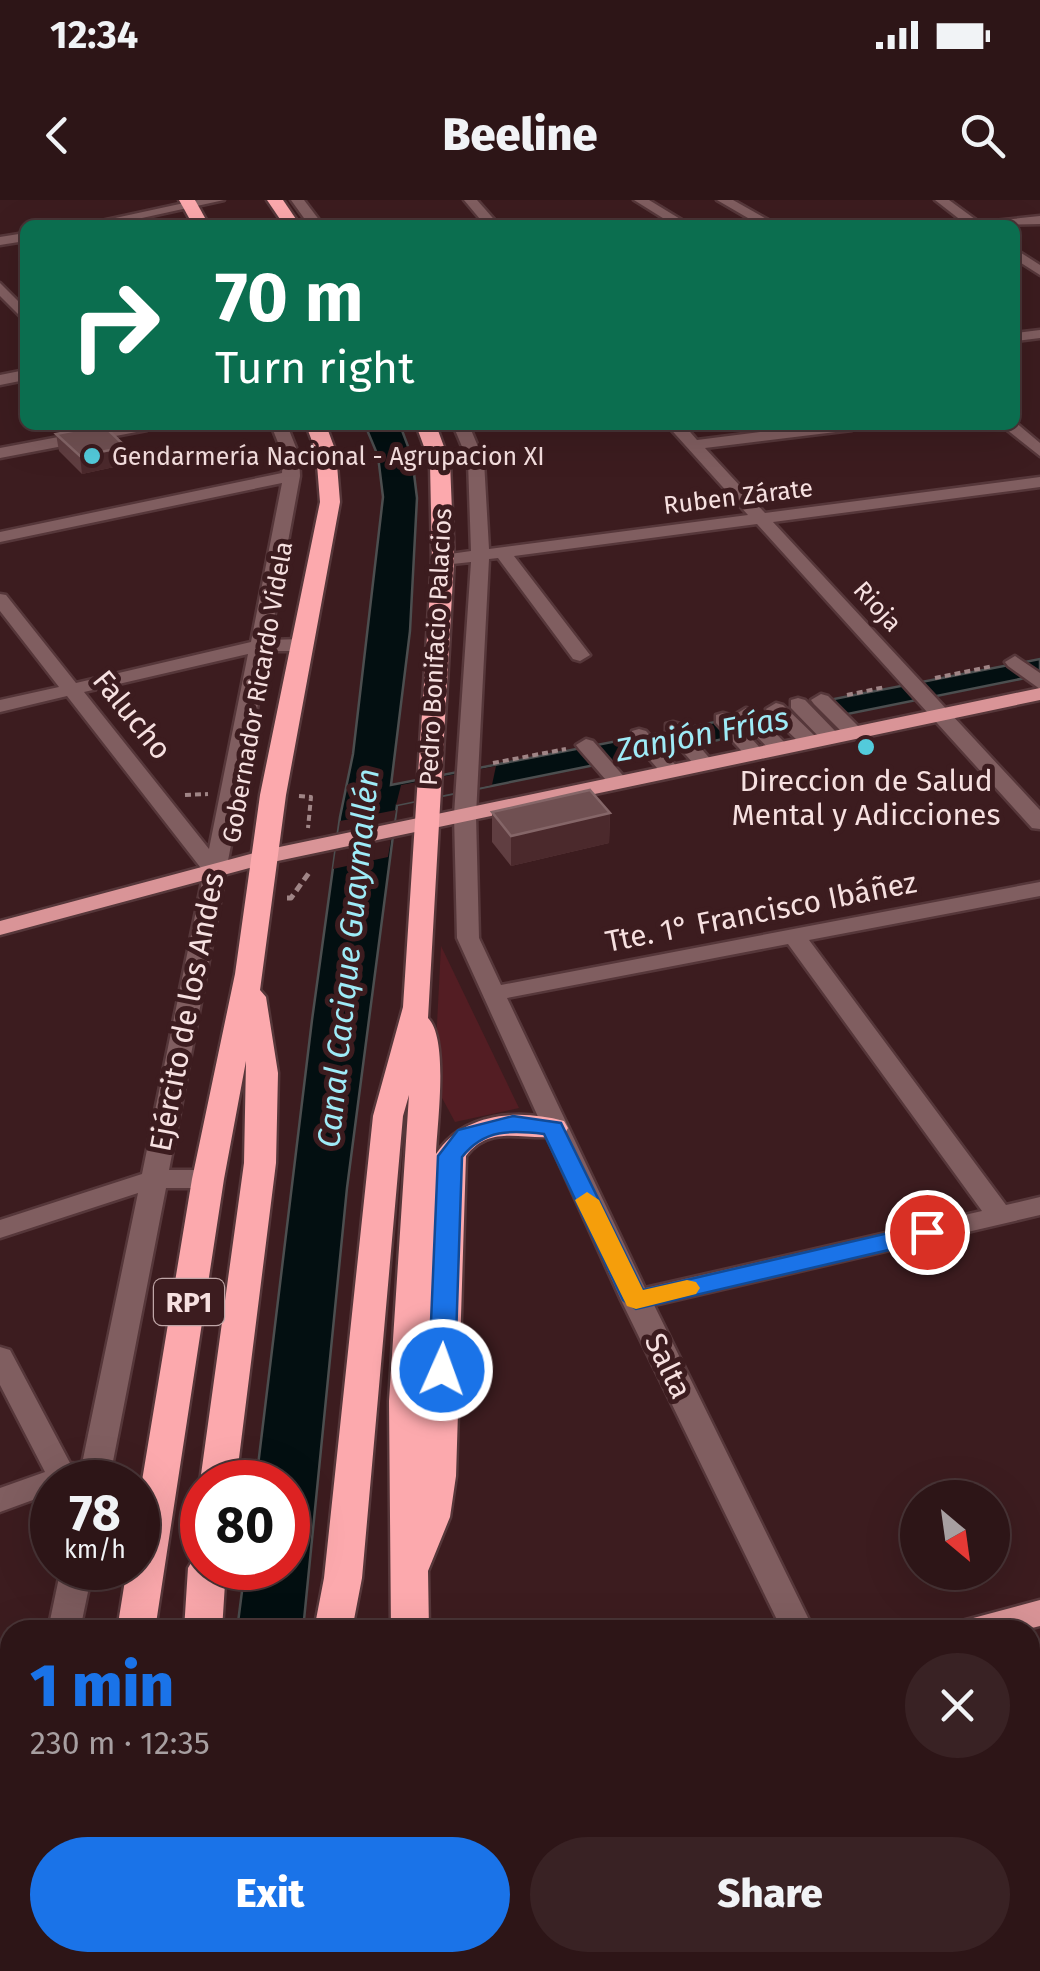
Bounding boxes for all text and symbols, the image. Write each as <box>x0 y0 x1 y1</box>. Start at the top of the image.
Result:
text: 12:34 <box>50 12 138 58</box>
icon: back <box>30 108 85 163</box>
text: Beeline <box>443 108 597 162</box>
icon: search <box>955 108 1010 163</box>
text: 70 m <box>215 256 364 340</box>
icon: right <box>50 260 180 390</box>
text: Turn right <box>215 341 414 395</box>
place label: Gendarmería Nacional - Agrupacion XI <box>112 442 545 472</box>
marker: Gendarmería Nacional - Agrupacion XI <box>81 445 103 467</box>
street label: Ruben Zárate <box>662 473 815 521</box>
street label: Pedro Bonifacio Palacios <box>414 507 458 787</box>
street label: Gobernador Ricardo Videla <box>217 539 299 845</box>
street label: Rioja <box>847 575 908 638</box>
street label: Falucho <box>85 663 179 767</box>
water label: Zanjón Frías <box>611 699 792 770</box>
marker: Direccion de Salud Mental y Adicciones <box>855 736 877 758</box>
place label: Direccion de Salud Mental y Adicciones <box>732 763 1000 833</box>
water label: Canal Cacique Guaymallén <box>309 766 387 1150</box>
street label: Tte. 1° Francisco Ibáñez <box>602 864 920 960</box>
street label: Ejército de los Andes <box>142 869 232 1155</box>
pin <box>885 1190 970 1275</box>
icon: arrive <box>900 1205 955 1260</box>
road number: RP1 <box>154 1279 224 1325</box>
position arrow <box>390 1318 494 1422</box>
street label: Salta <box>637 1328 699 1404</box>
speed limit sign: 80 <box>180 1460 310 1590</box>
north arrow <box>900 1480 1010 1590</box>
map controls <box>900 1480 1010 1590</box>
text: 78 <box>69 1483 121 1543</box>
text: km/h <box>64 1535 126 1565</box>
text: 1 min <box>30 1650 174 1722</box>
button: close <box>905 1653 1010 1758</box>
text: 230 m · 12:35 <box>30 1724 210 1762</box>
button: Exit <box>30 1837 510 1952</box>
button: Share <box>530 1837 1010 1952</box>

